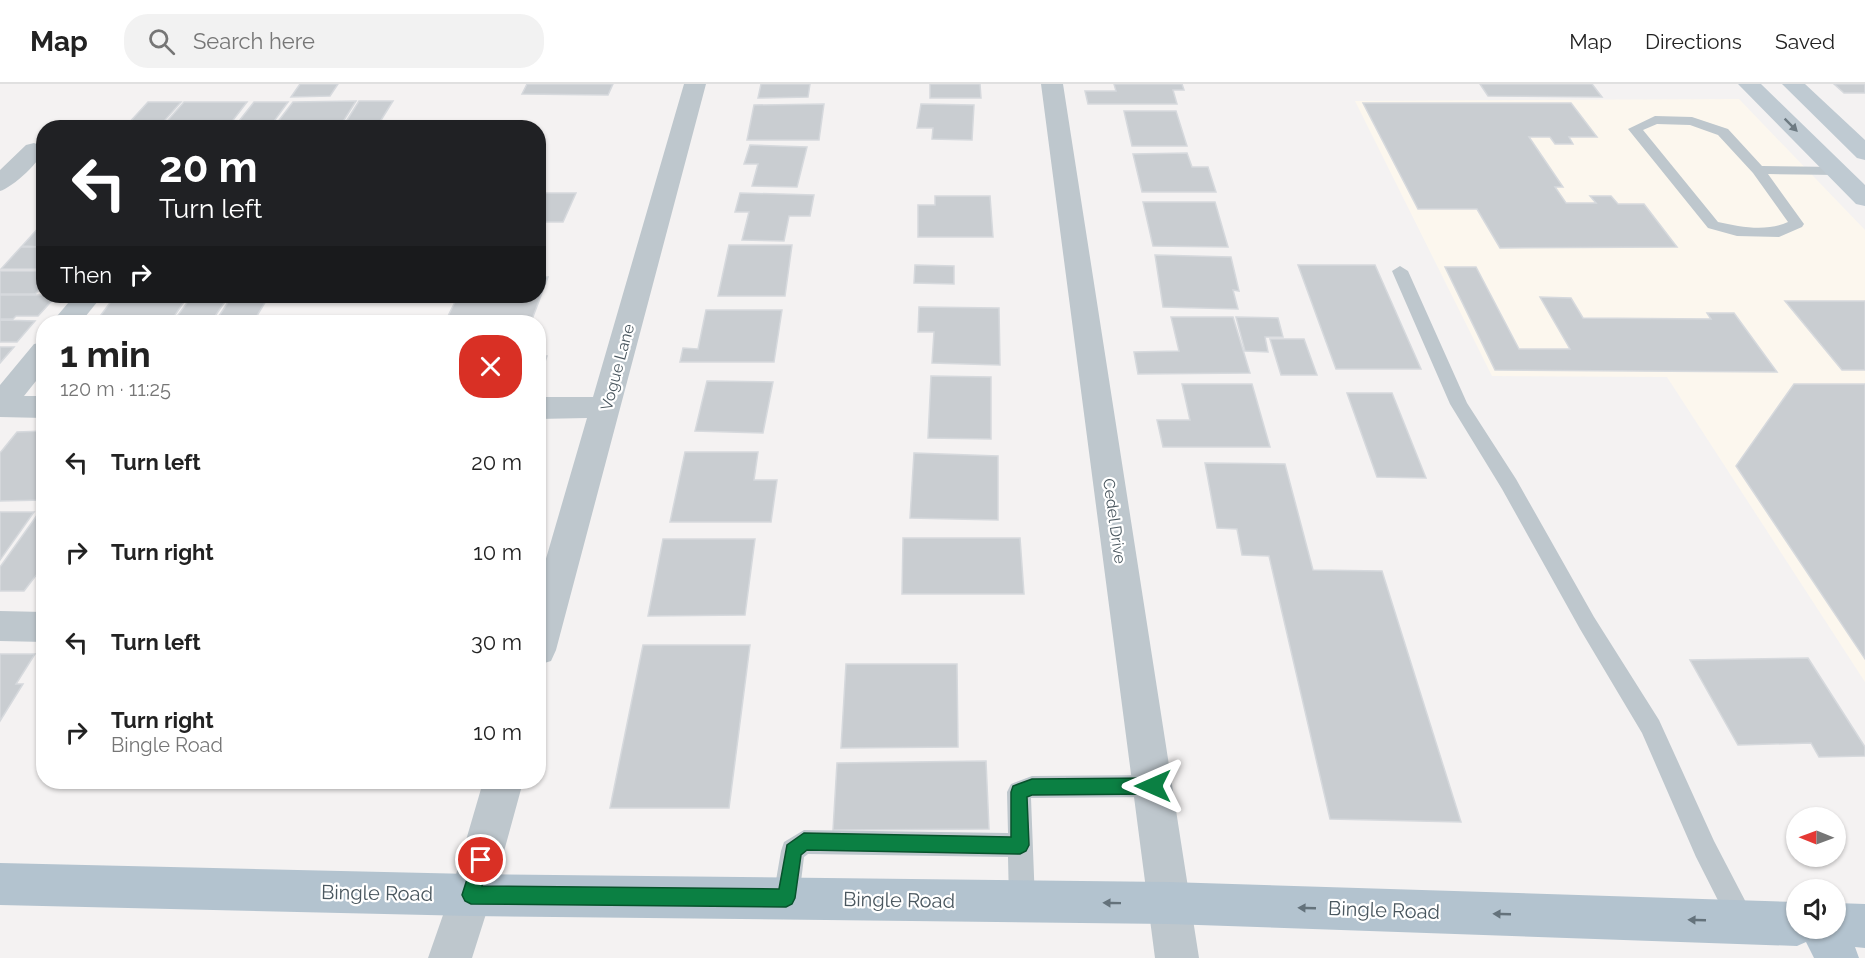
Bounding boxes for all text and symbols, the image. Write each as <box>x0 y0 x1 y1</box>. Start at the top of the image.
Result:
search box <box>124 14 544 68</box>
text: Map <box>30 25 88 58</box>
icon: search <box>145 25 178 58</box>
text: Search here <box>193 28 315 54</box>
text: Map <box>1569 29 1612 54</box>
text: Directions <box>1645 29 1742 54</box>
text: Saved <box>1775 29 1835 54</box>
one-way arrow <box>1783 118 1797 132</box>
text: 20 m <box>159 143 258 192</box>
icon: left <box>60 144 138 222</box>
text: Turn left <box>159 193 262 224</box>
icon: right <box>124 258 157 291</box>
text: Then <box>60 262 112 288</box>
street label: Vogue Lane <box>597 322 638 413</box>
text: 1 min <box>60 333 151 375</box>
button: close <box>459 335 522 398</box>
text: 120 m · 11:25 <box>60 377 171 401</box>
icon: left <box>60 446 93 479</box>
text: Turn left <box>111 449 201 475</box>
text: 20 m <box>471 449 522 475</box>
street label: Cedel Drive <box>1099 477 1130 565</box>
icon: right <box>60 536 93 569</box>
text: Turn right <box>111 539 214 565</box>
text: 10 m <box>473 539 522 565</box>
icon: left <box>60 626 93 659</box>
text: Turn left <box>111 629 201 655</box>
text: 30 m <box>471 629 522 655</box>
text: Turn right <box>111 707 214 733</box>
icon: right <box>60 716 93 749</box>
text: 10 m <box>473 719 522 745</box>
text: Bingle Road <box>111 733 223 757</box>
position arrow <box>1121 754 1185 818</box>
north arrow <box>1786 807 1846 867</box>
map controls <box>1786 807 1846 939</box>
pin <box>455 834 506 885</box>
icon: arrive <box>464 843 497 876</box>
button: sound <box>1786 879 1846 939</box>
street label: Bingle Road <box>321 880 433 906</box>
street label: Bingle Road <box>843 887 955 913</box>
street label: Bingle Road <box>1328 896 1440 924</box>
one-way arrow <box>1102 898 1121 908</box>
one-way arrow <box>1297 903 1316 912</box>
one-way arrow <box>1492 909 1511 919</box>
one-way arrow <box>1687 915 1706 925</box>

